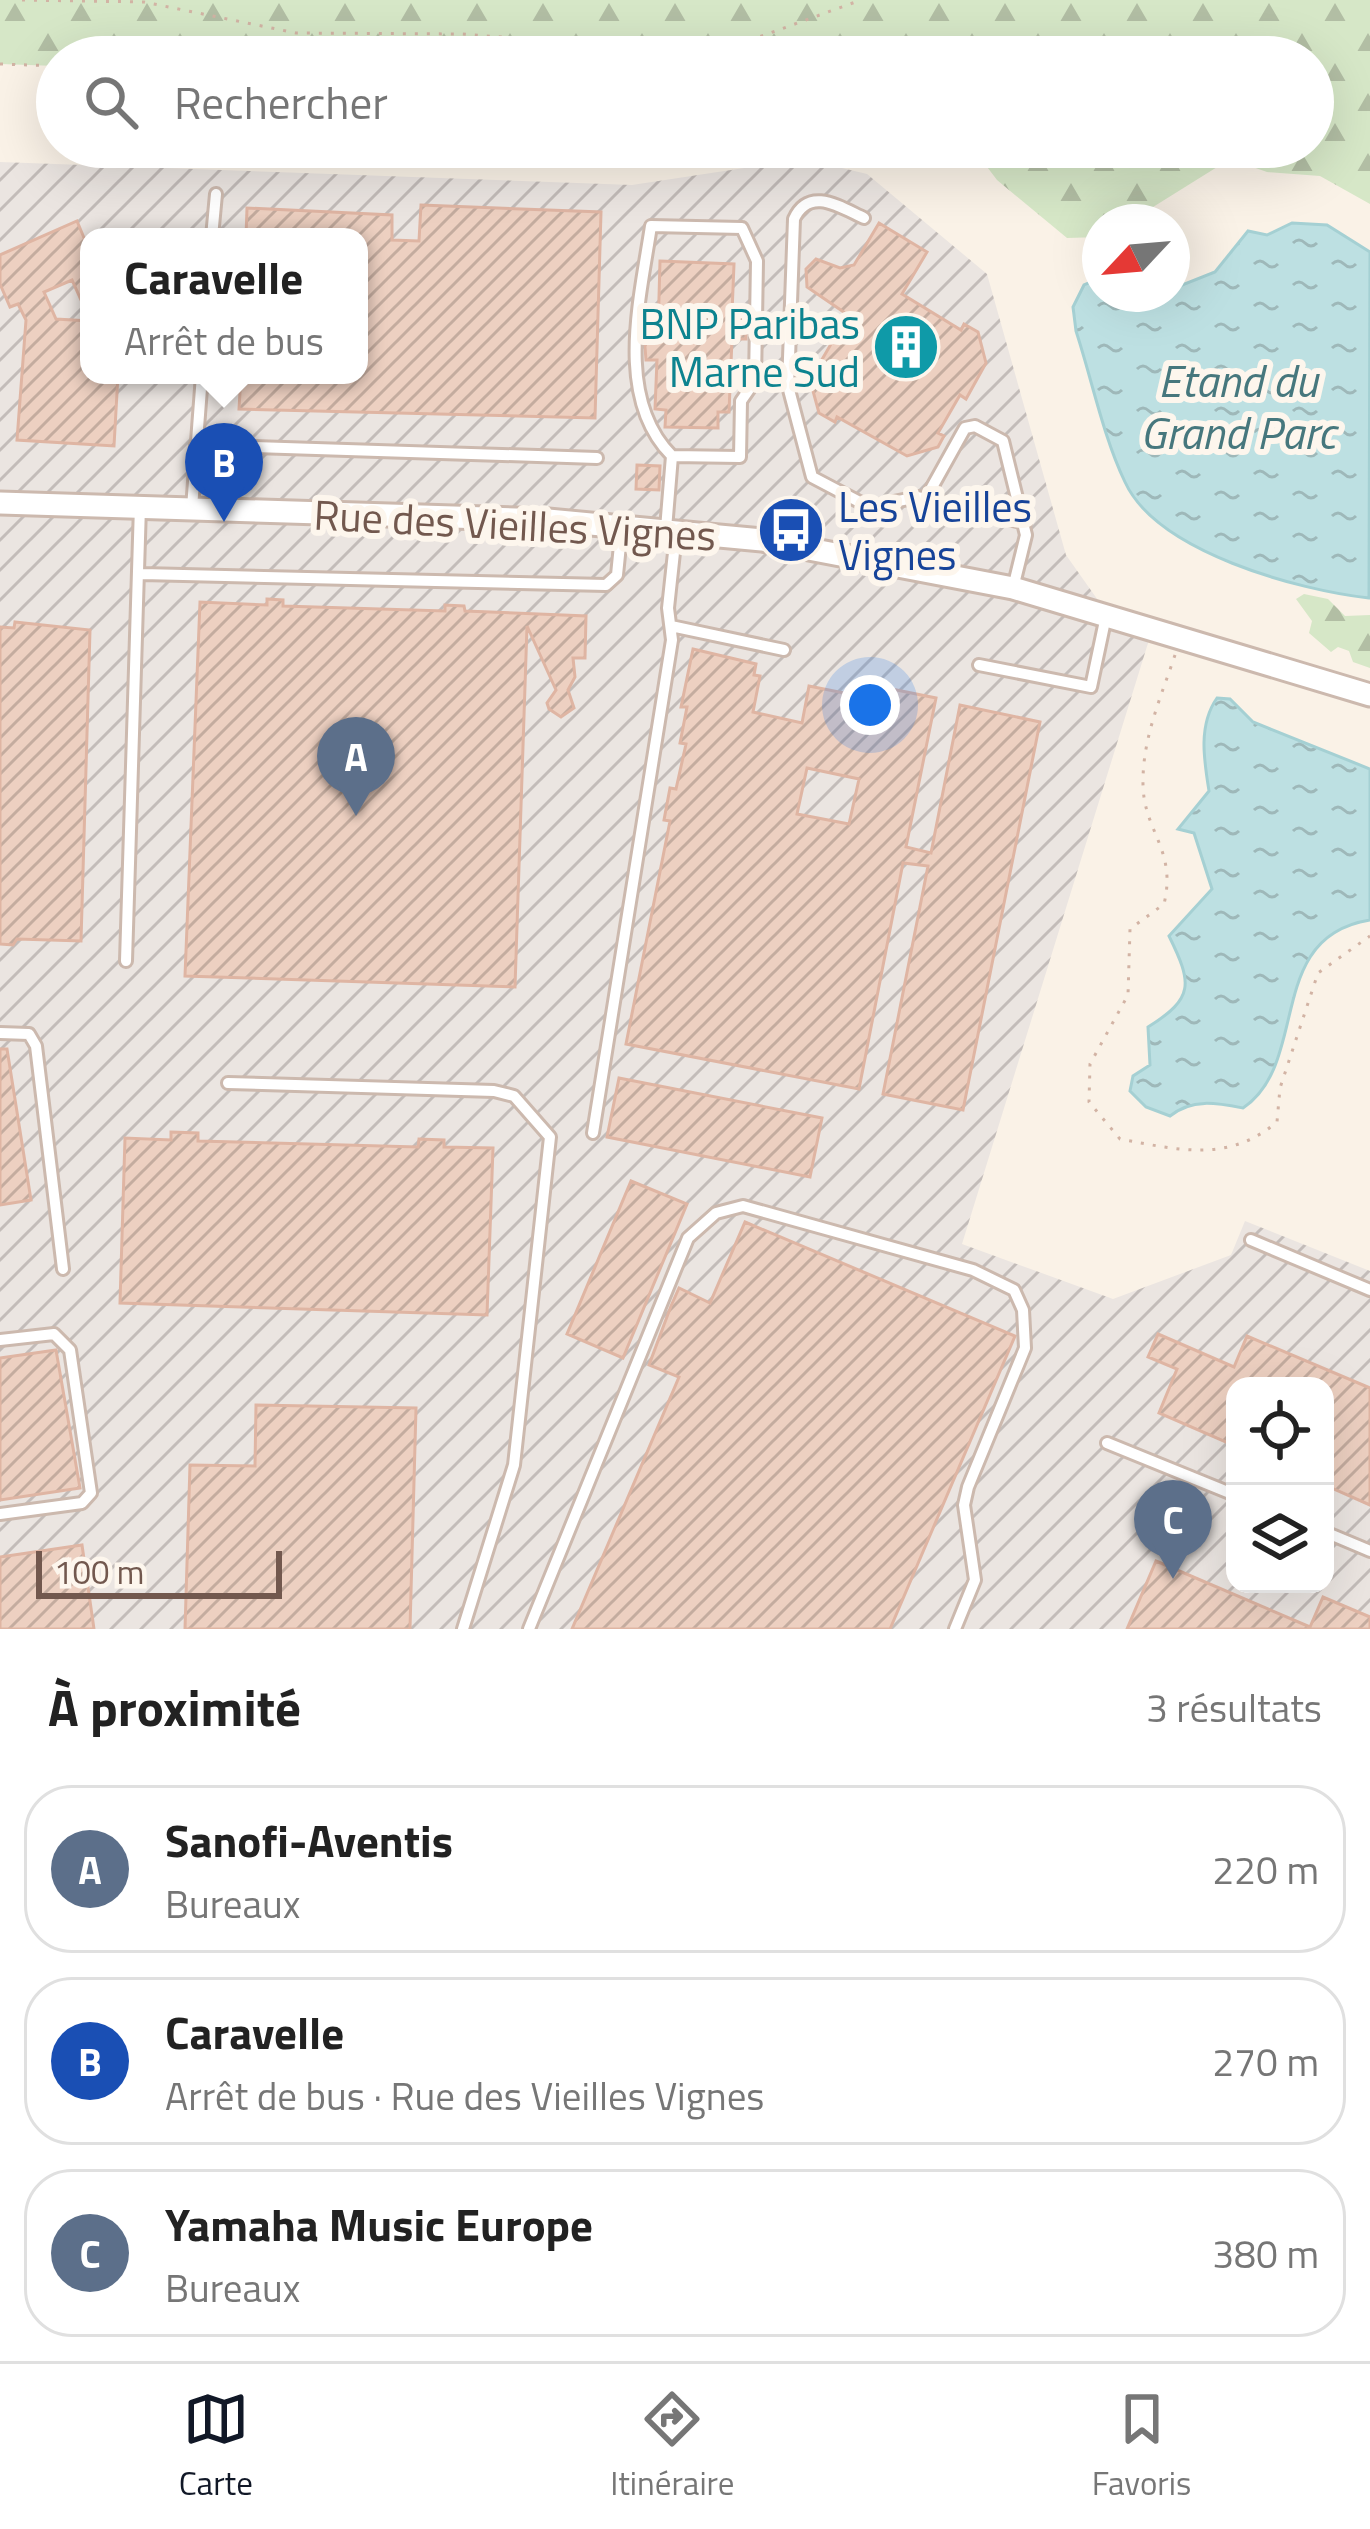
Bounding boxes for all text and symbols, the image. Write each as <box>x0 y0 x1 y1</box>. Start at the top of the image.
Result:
search box <box>36 36 1334 168</box>
text: Rechercher <box>174 68 388 136</box>
icon: search <box>78 69 144 135</box>
north arrow <box>1082 204 1190 312</box>
popup <box>80 228 368 384</box>
text: Caravelle <box>124 243 303 311</box>
place label: BNP Paribas Marne Sud <box>639 291 860 403</box>
text: Arrêt de bus <box>124 311 324 370</box>
building icon: BNP Paribas Marne Sud <box>871 312 941 382</box>
water label: Etand du Grand Parc <box>1140 346 1340 466</box>
pin: B <box>185 423 263 522</box>
place label: Les Vieilles Vignes <box>838 474 1032 586</box>
street label: Rue des Vieilles Vignes <box>312 482 718 566</box>
bus stop icon: Les Vieilles Vignes <box>756 495 826 565</box>
your location <box>840 675 900 735</box>
pin: A <box>317 717 395 816</box>
map controls <box>1226 1377 1334 1593</box>
button: locate <box>1226 1377 1334 1485</box>
pin: C <box>1134 1480 1212 1579</box>
button: layers <box>1226 1485 1334 1593</box>
scale bar <box>36 1545 282 1598</box>
text: 100 m <box>54 1547 144 1597</box>
text: À proximité <box>48 1668 301 1746</box>
text: 3 résultats <box>1146 1678 1322 1737</box>
text: Sanofi-Aventis <box>165 1806 453 1874</box>
text: A <box>78 1840 102 1899</box>
text: 220 m <box>1212 1840 1319 1899</box>
text: Bureaux <box>165 1874 300 1933</box>
text: Caravelle <box>165 1998 344 2066</box>
text: B <box>78 2032 102 2091</box>
text: 270 m <box>1212 2032 1319 2091</box>
text: Arrêt de bus · Rue des Vieilles Vignes <box>165 2066 764 2125</box>
text: Yamaha Music Europe <box>165 2190 593 2258</box>
text: C <box>79 2224 101 2283</box>
text: 380 m <box>1212 2224 1319 2283</box>
text: Bureaux <box>165 2258 300 2317</box>
tab: Carte <box>179 2386 253 2508</box>
tab: Itinéraire <box>610 2386 734 2508</box>
tab: Favoris <box>1092 2386 1191 2508</box>

